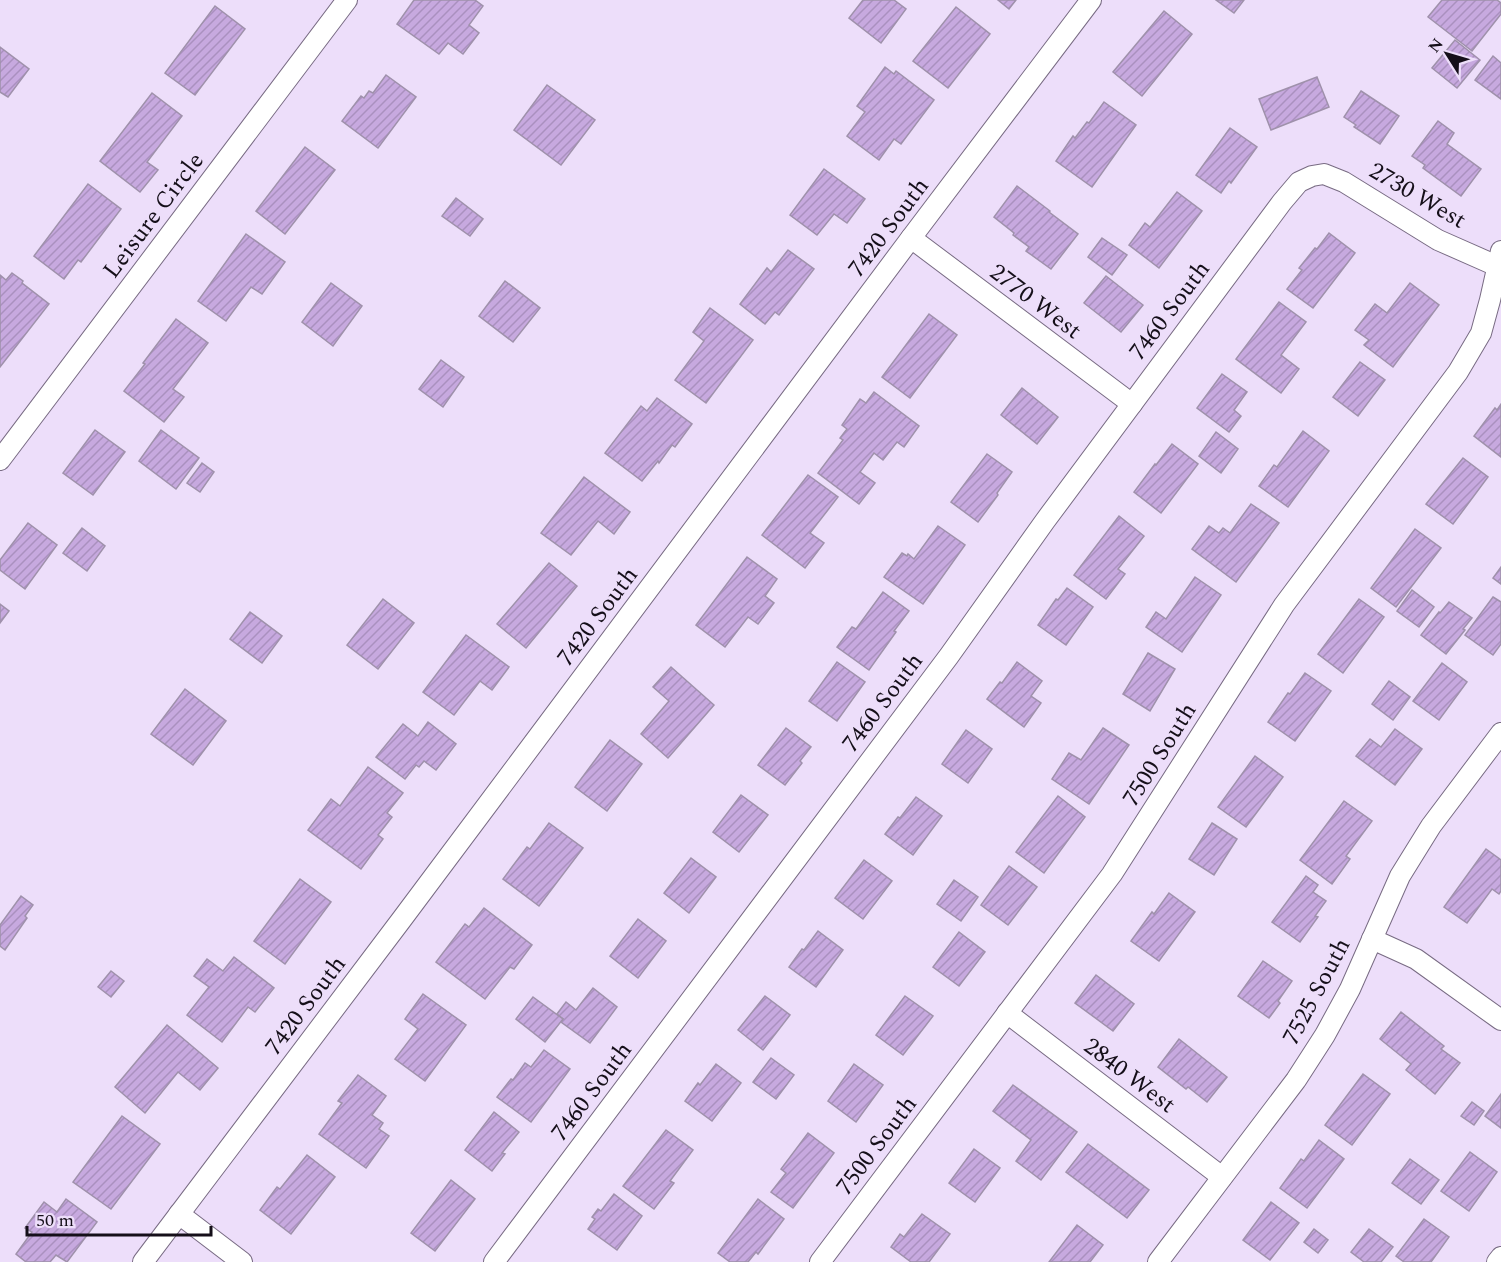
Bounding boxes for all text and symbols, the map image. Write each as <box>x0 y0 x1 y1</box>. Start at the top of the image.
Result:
north arrow <box>1417 24 1477 84</box>
text: N <box>1422 33 1449 58</box>
street label: Leisure Circle <box>94 145 213 286</box>
street label: 2730 West <box>1362 153 1473 238</box>
street label: 7420 South <box>839 170 938 285</box>
street label: 7460 South <box>1120 253 1219 368</box>
street label: 2770 West <box>982 255 1089 348</box>
street label: 7420 South <box>548 559 647 674</box>
street label: 7460 South <box>833 645 932 760</box>
street label: 7500 South <box>1114 696 1206 813</box>
street label: 7525 South <box>1274 932 1360 1051</box>
street label: 7420 South <box>256 948 355 1063</box>
street label: 2840 West <box>1076 1029 1183 1122</box>
street label: 7460 South <box>542 1034 641 1149</box>
street label: 7500 South <box>827 1088 926 1203</box>
scale bar <box>27 1199 212 1237</box>
text: 50 m <box>36 1207 74 1234</box>

